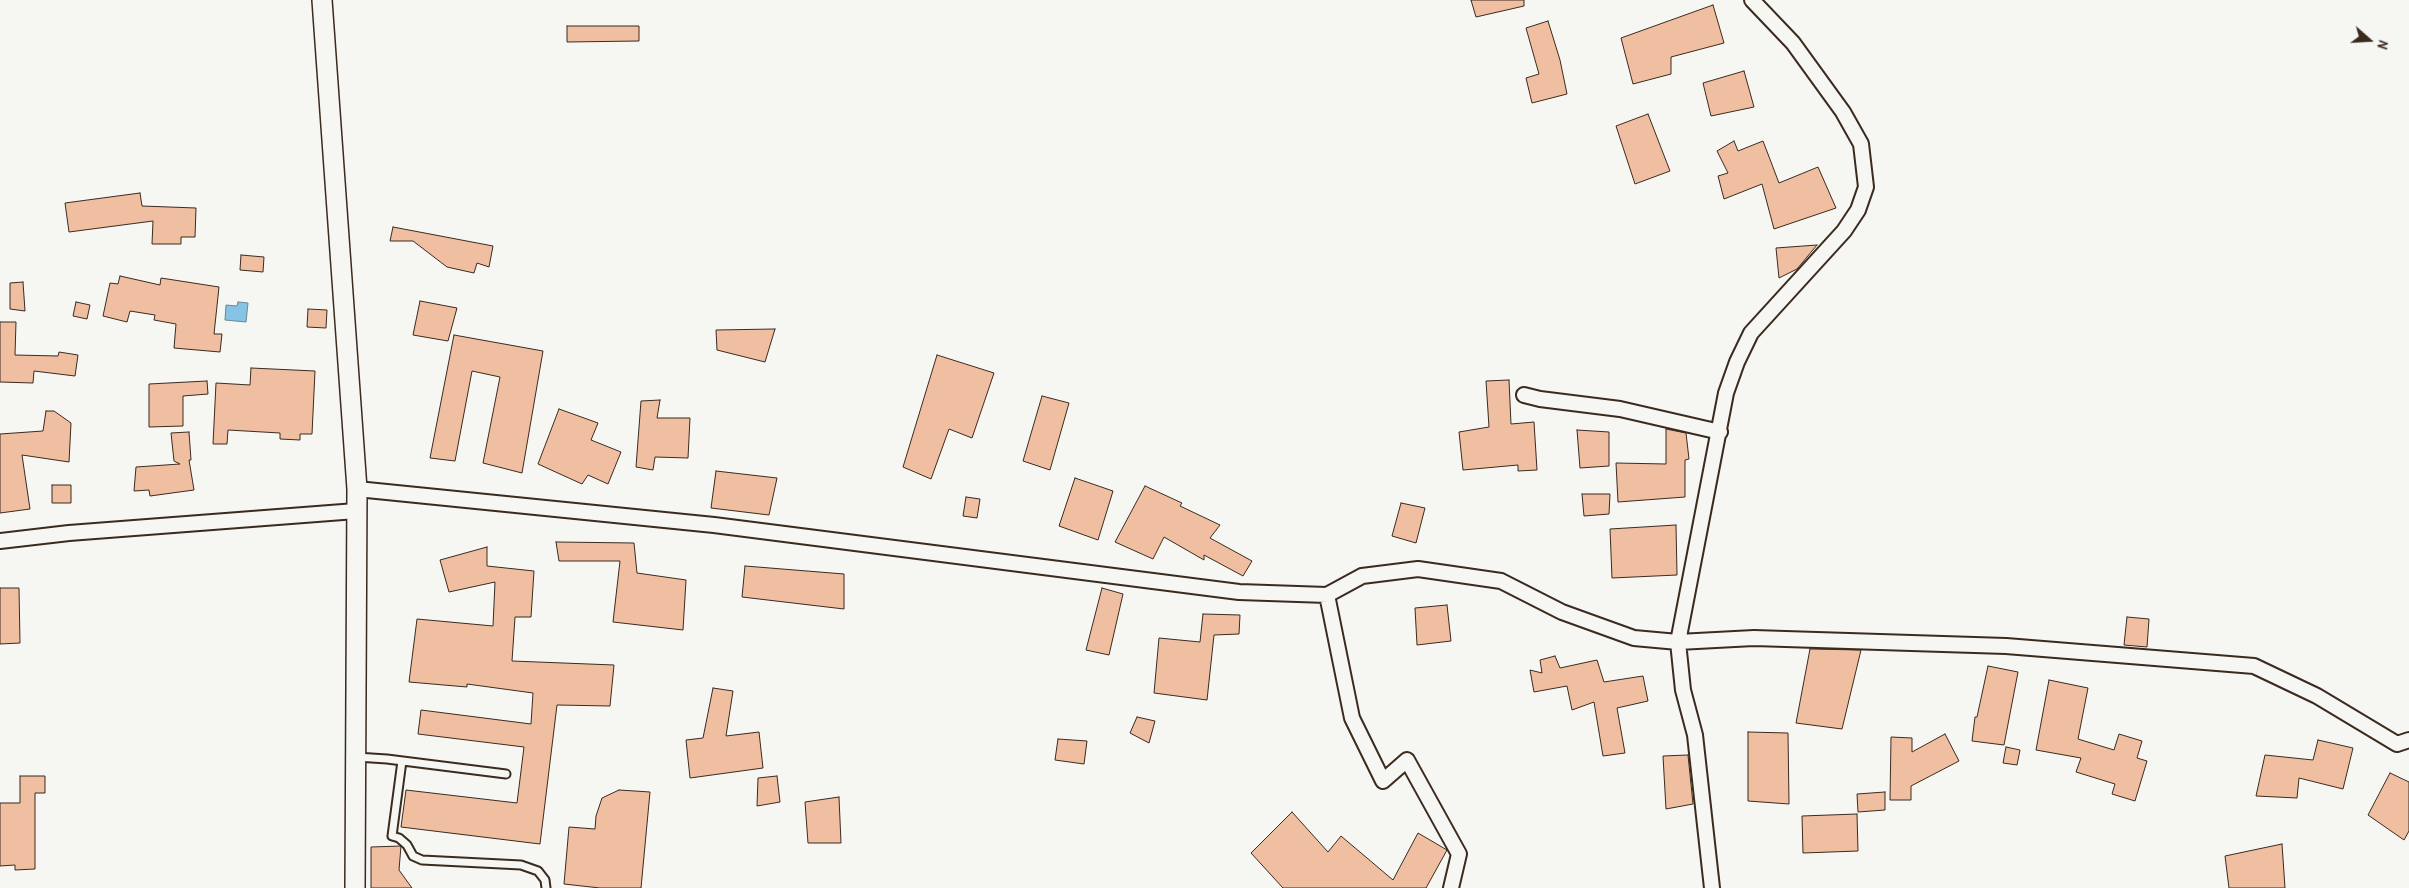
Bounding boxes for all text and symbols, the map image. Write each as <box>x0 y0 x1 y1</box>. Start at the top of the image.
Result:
north arrow <box>2344 15 2394 65</box>
text: N <box>2373 38 2394 52</box>

